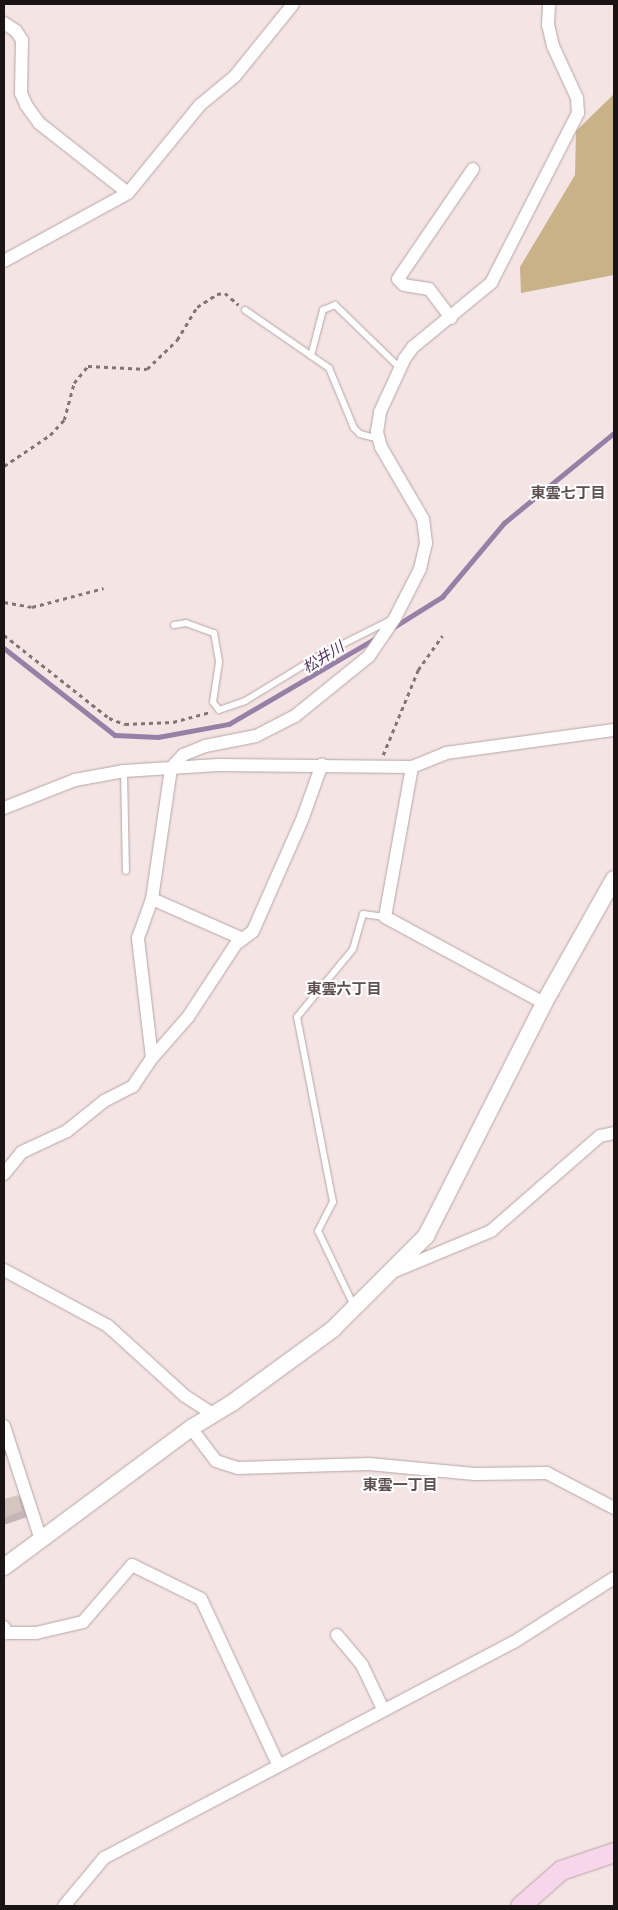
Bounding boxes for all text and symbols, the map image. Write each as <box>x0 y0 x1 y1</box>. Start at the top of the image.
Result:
district label: 東雲七丁目 <box>531 484 605 502</box>
water label: 松井川 <box>299 637 347 677</box>
district label: 東雲六丁目 <box>307 980 381 998</box>
district label: 東雲一丁目 <box>363 1476 437 1494</box>

